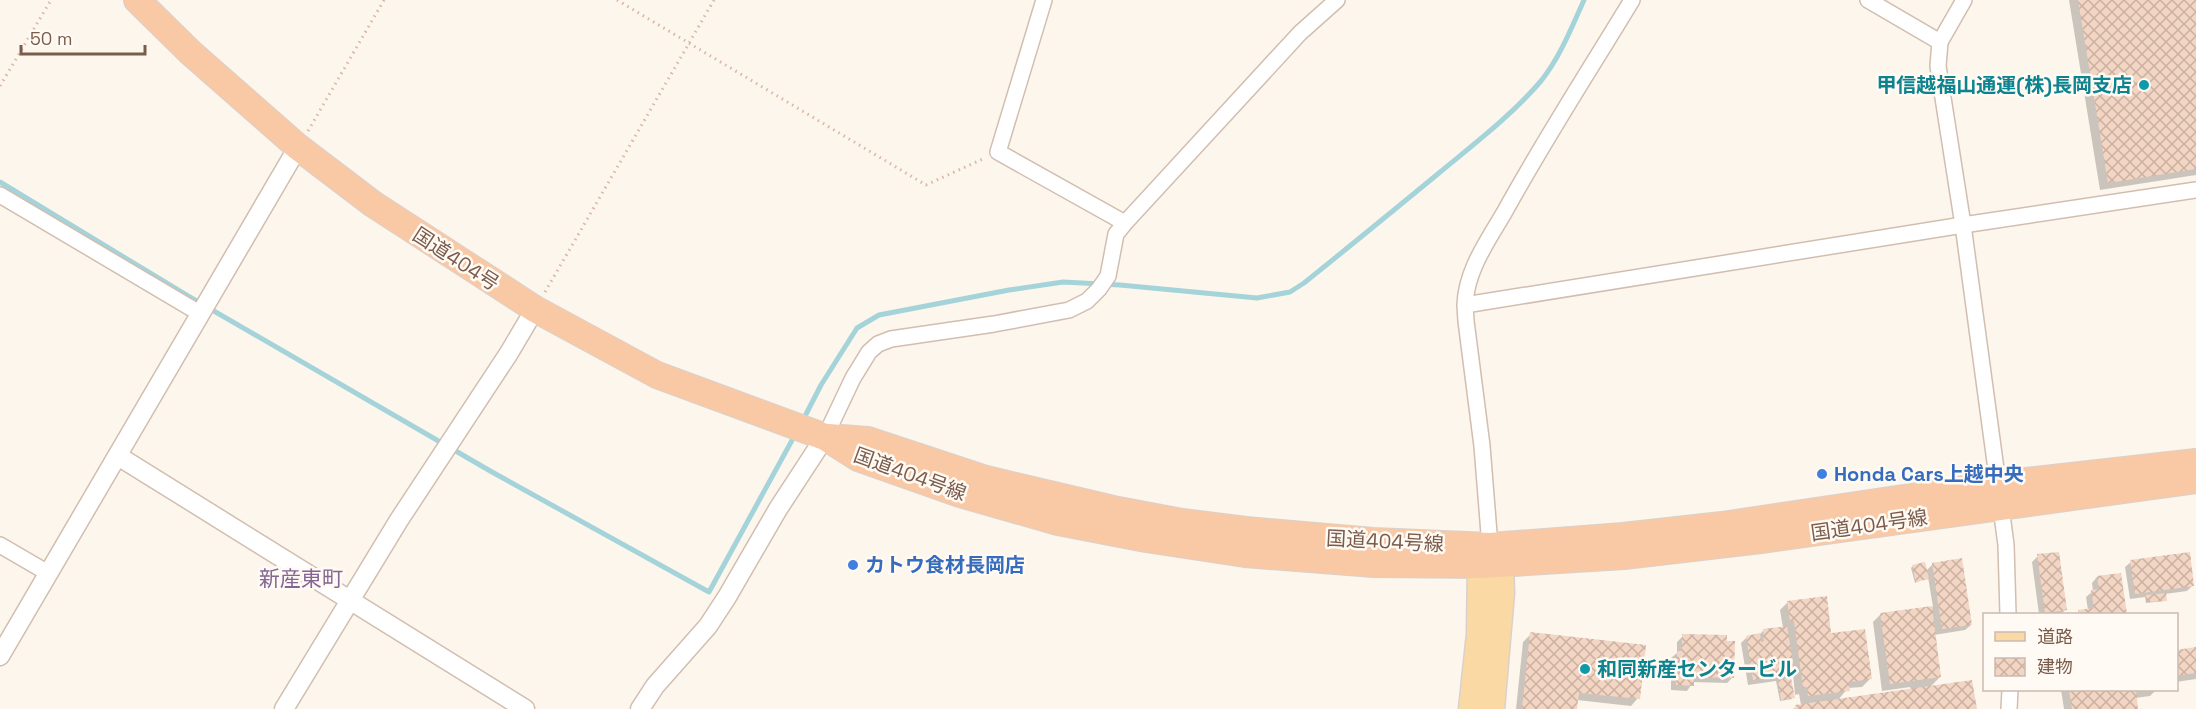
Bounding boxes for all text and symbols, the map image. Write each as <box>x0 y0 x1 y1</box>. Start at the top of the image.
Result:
scale bar <box>21 18 146 56</box>
text: 50 m <box>30 27 72 50</box>
place label: 甲信越福山通運(株)長岡支店 <box>1876 72 2132 98</box>
marker: 甲信越福山通運(株)長岡支店 <box>2137 78 2151 92</box>
street label: 国道404号 <box>408 221 504 297</box>
street label: 国道404号線 <box>850 442 970 506</box>
place label: Honda Cars上越中央 <box>1834 461 2024 487</box>
marker: Honda Cars上越中央 <box>1815 467 1829 481</box>
street label: 国道404号線 <box>1809 504 1929 546</box>
street label: 国道404号線 <box>1325 525 1445 557</box>
place label: カトウ食材長岡店 <box>865 552 1025 578</box>
marker: カトウ食材長岡店 <box>846 558 860 572</box>
district label: 新産東町 <box>259 565 343 592</box>
legend <box>1983 613 2178 691</box>
text: 道路 <box>2037 625 2073 648</box>
text: 建物 <box>2037 655 2073 678</box>
place label: 和同新産センタービル <box>1597 656 1797 682</box>
marker: 和同新産センタービル <box>1578 662 1592 676</box>

